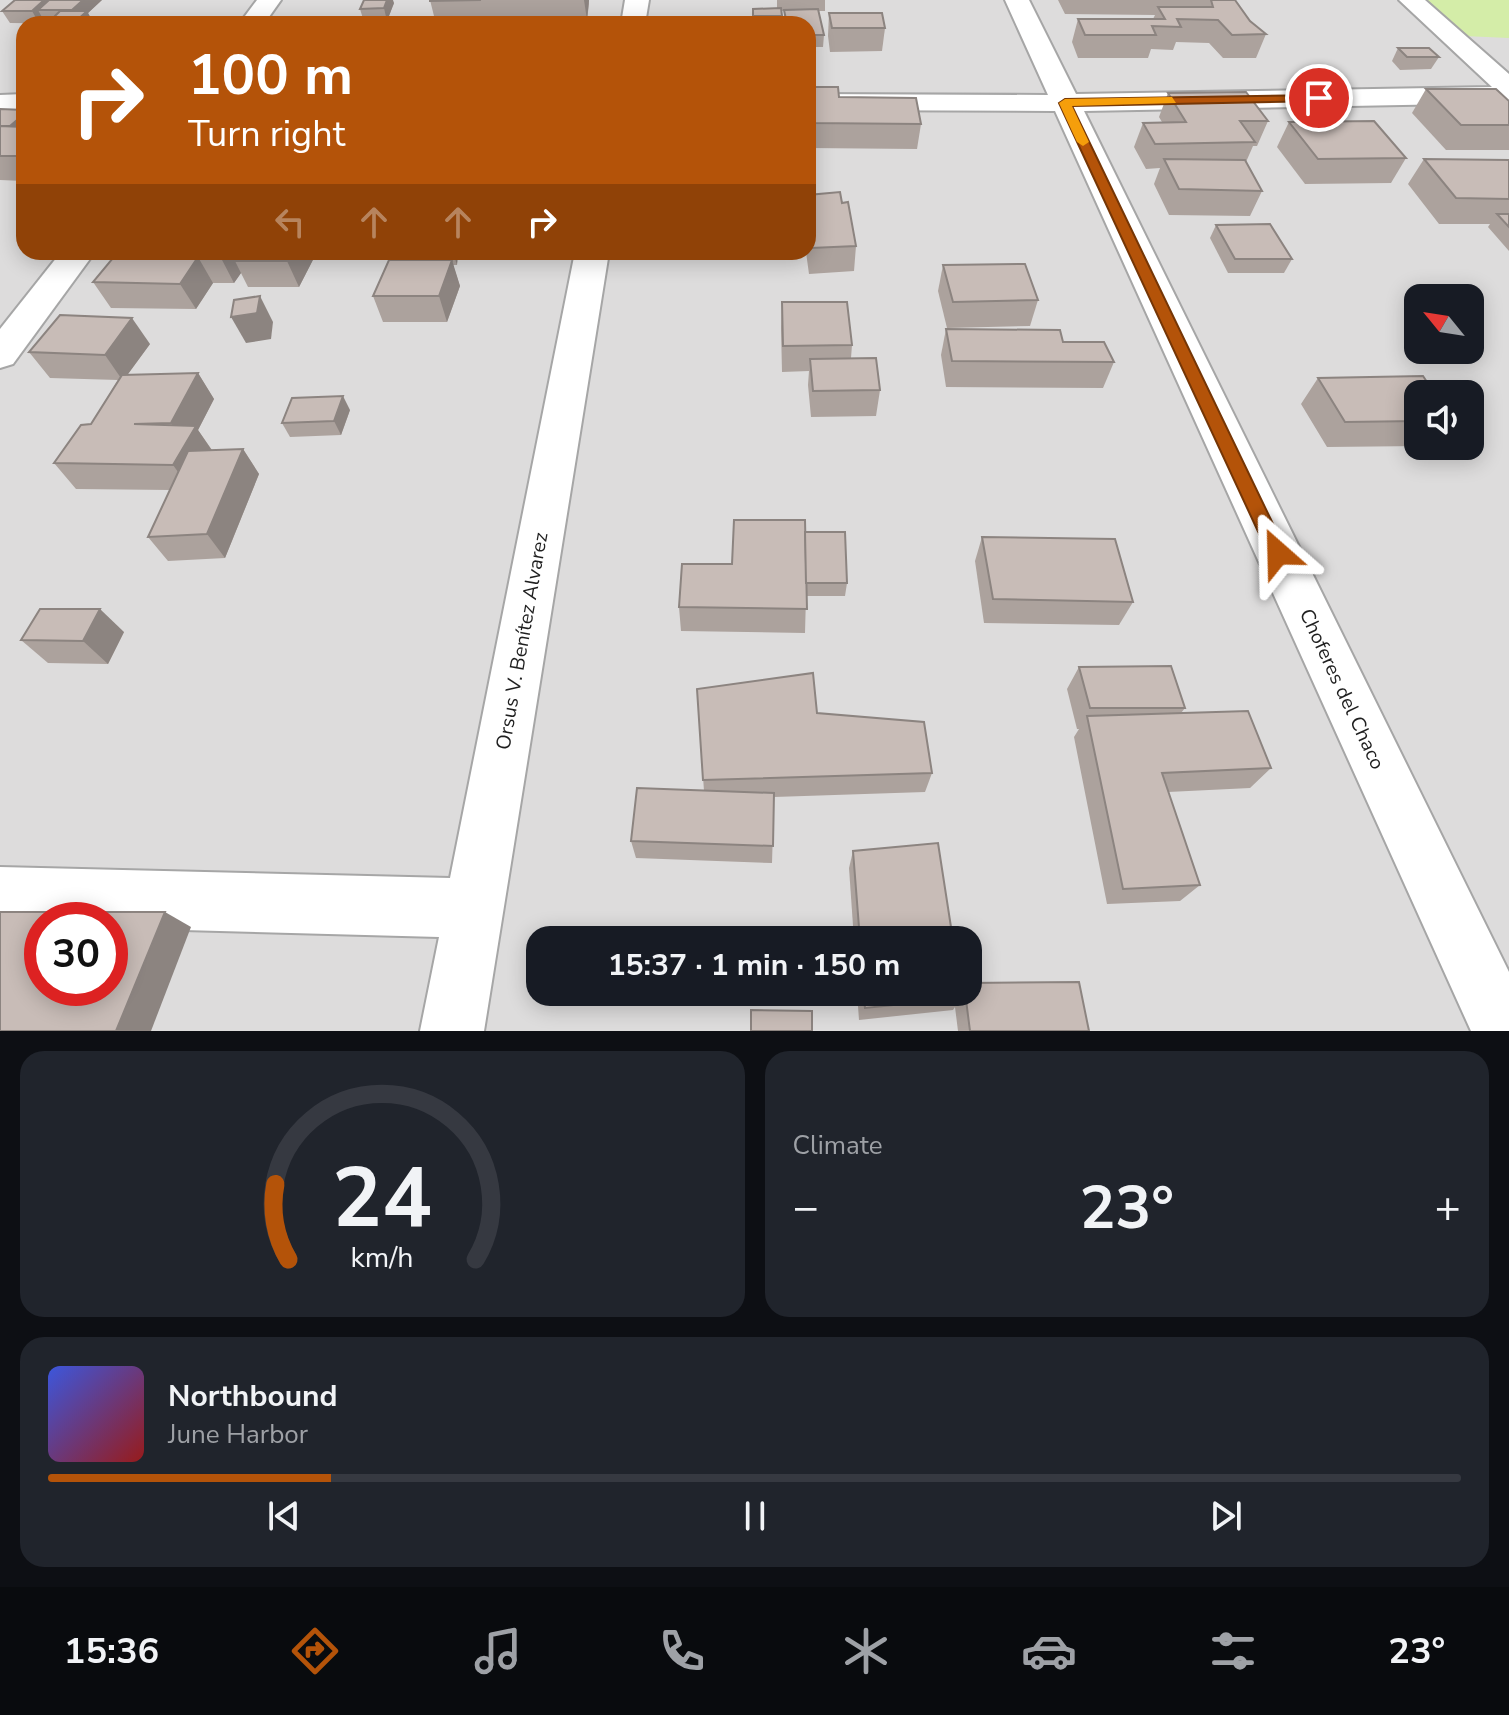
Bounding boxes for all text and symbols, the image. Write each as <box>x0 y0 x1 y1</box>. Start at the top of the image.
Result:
text: 100 m <box>188 37 353 114</box>
icon: right <box>56 48 160 152</box>
pin <box>1285 64 1353 132</box>
icon: arrive <box>1297 76 1341 120</box>
text: Turn right <box>188 110 345 159</box>
icon: left <box>268 200 312 244</box>
icon: ahead <box>352 200 396 244</box>
icon: ahead <box>436 200 480 244</box>
icon: right <box>520 200 564 244</box>
north arrow <box>1404 284 1484 364</box>
map controls <box>1404 284 1484 460</box>
button: sound <box>1404 380 1484 460</box>
position arrow <box>1236 511 1320 595</box>
street label: Orsus V. Benítez Alvarez <box>490 530 554 752</box>
street label: Choferes del Chaco <box>1293 604 1391 774</box>
speed limit sign: 30 <box>24 902 128 1006</box>
text: 15:37 · 1 min · 150 m <box>608 945 900 986</box>
text: Climate <box>793 1128 883 1163</box>
text: 24 <box>332 1142 432 1255</box>
text: 23° <box>1079 1167 1174 1249</box>
text: − <box>793 1178 819 1238</box>
text: + <box>1435 1178 1461 1238</box>
text: km/h <box>351 1238 414 1277</box>
text: Northbound <box>168 1376 338 1417</box>
text: June Harbor <box>168 1417 308 1452</box>
icon: previous <box>262 1494 306 1538</box>
icon: pause <box>733 1494 777 1538</box>
icon: next <box>1204 1494 1248 1538</box>
icon: directions <box>287 1623 343 1679</box>
icon: music <box>470 1623 526 1679</box>
icon: phone <box>654 1623 710 1679</box>
icon: climate <box>838 1623 894 1679</box>
icon: car <box>1021 1623 1077 1679</box>
icon: filters <box>1205 1623 1261 1679</box>
text: 15:36 <box>64 1627 159 1676</box>
text: 23° <box>1388 1627 1445 1676</box>

